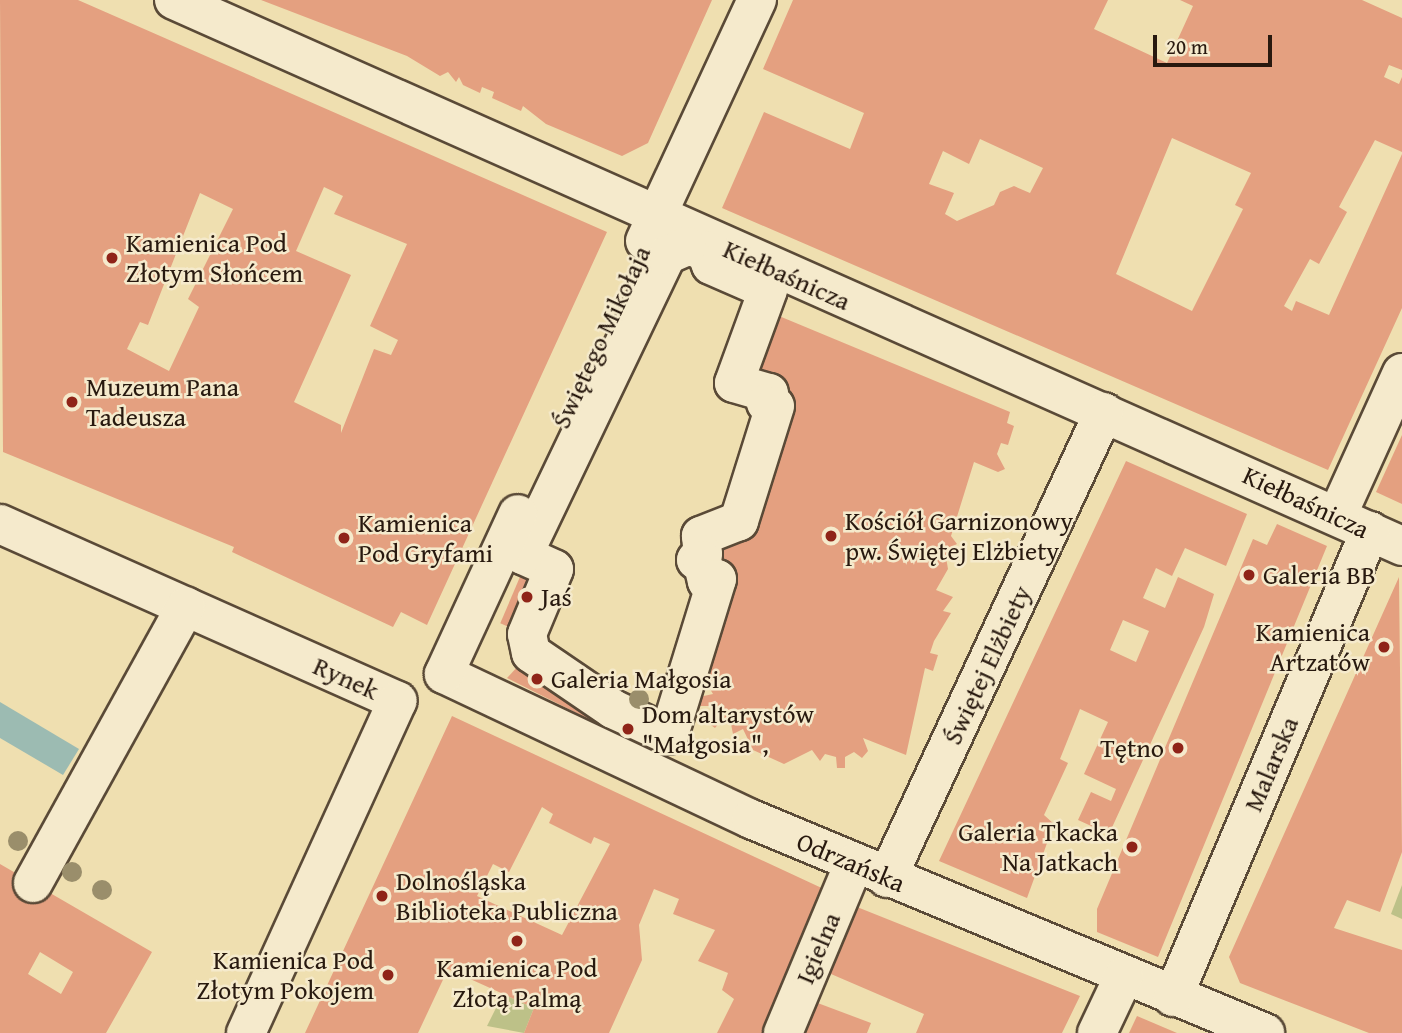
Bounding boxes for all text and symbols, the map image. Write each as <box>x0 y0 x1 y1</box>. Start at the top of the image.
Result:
scale bar <box>1157 21 1276 65</box>
text: 20 m <box>1166 31 1208 62</box>
place label: Kamienica Pod Złotym Słońcem <box>126 227 303 288</box>
street label: Kiełbaśnicza <box>719 233 855 317</box>
street label: Świętego Mikołaja <box>545 241 657 433</box>
marker: Kamienica Pod Złotym Słońcem <box>104 250 120 266</box>
place label: Muzeum Pana Tadeusza <box>86 371 239 432</box>
marker: Muzeum Pana Tadeusza <box>64 394 80 410</box>
street label: Kiełbaśnicza <box>1238 459 1374 545</box>
place label: Kościół Garnizonowy pw. Świętej Elżbiety <box>845 505 1073 566</box>
place label: Kamienica Pod Gryfami <box>358 507 493 568</box>
marker: Kościół Garnizonowy pw. Świętej Elżbiety <box>823 528 839 544</box>
marker: Kamienica Pod Gryfami <box>336 530 352 546</box>
place label: Galeria BB <box>1263 559 1376 591</box>
marker: Galeria BB <box>1241 567 1257 583</box>
place label: Jaś <box>541 581 572 613</box>
street label: Świętej Elżbiety <box>937 581 1037 749</box>
marker: Jaś <box>519 589 535 605</box>
place label: Kamienica Artzatów <box>1256 616 1370 678</box>
marker: Kamienica Artzatów <box>1376 639 1392 655</box>
street label: Rynek <box>309 650 383 706</box>
place label: Galeria Małgosia <box>551 663 731 695</box>
marker: Galeria Małgosia <box>529 671 545 687</box>
place label: Dom altarystów "Małgosia", <box>642 698 814 760</box>
street label: Malarska <box>1237 712 1305 816</box>
marker: Dom altarystów "Małgosia", <box>620 721 636 737</box>
place label: Tętno <box>1100 732 1164 764</box>
marker: Tętno <box>1170 740 1186 756</box>
place label: Galeria Tkacka Na Jatkach <box>958 816 1118 878</box>
street label: Odrzańska <box>792 825 910 899</box>
marker: Galeria Tkacka Na Jatkach <box>1124 839 1140 855</box>
place label: Dolnośląska Biblioteka Publiczna <box>396 865 618 926</box>
marker: Dolnośląska Biblioteka Publiczna <box>374 888 390 904</box>
street label: Igielna <box>789 908 847 988</box>
marker: Kamienica Pod Złotą Palmą <box>509 933 525 949</box>
place label: Kamienica Pod Złotym Pokojem <box>197 944 374 1006</box>
place label: Kamienica Pod Złotą Palmą <box>437 952 597 1014</box>
marker: Kamienica Pod Złotym Pokojem <box>380 967 396 983</box>

